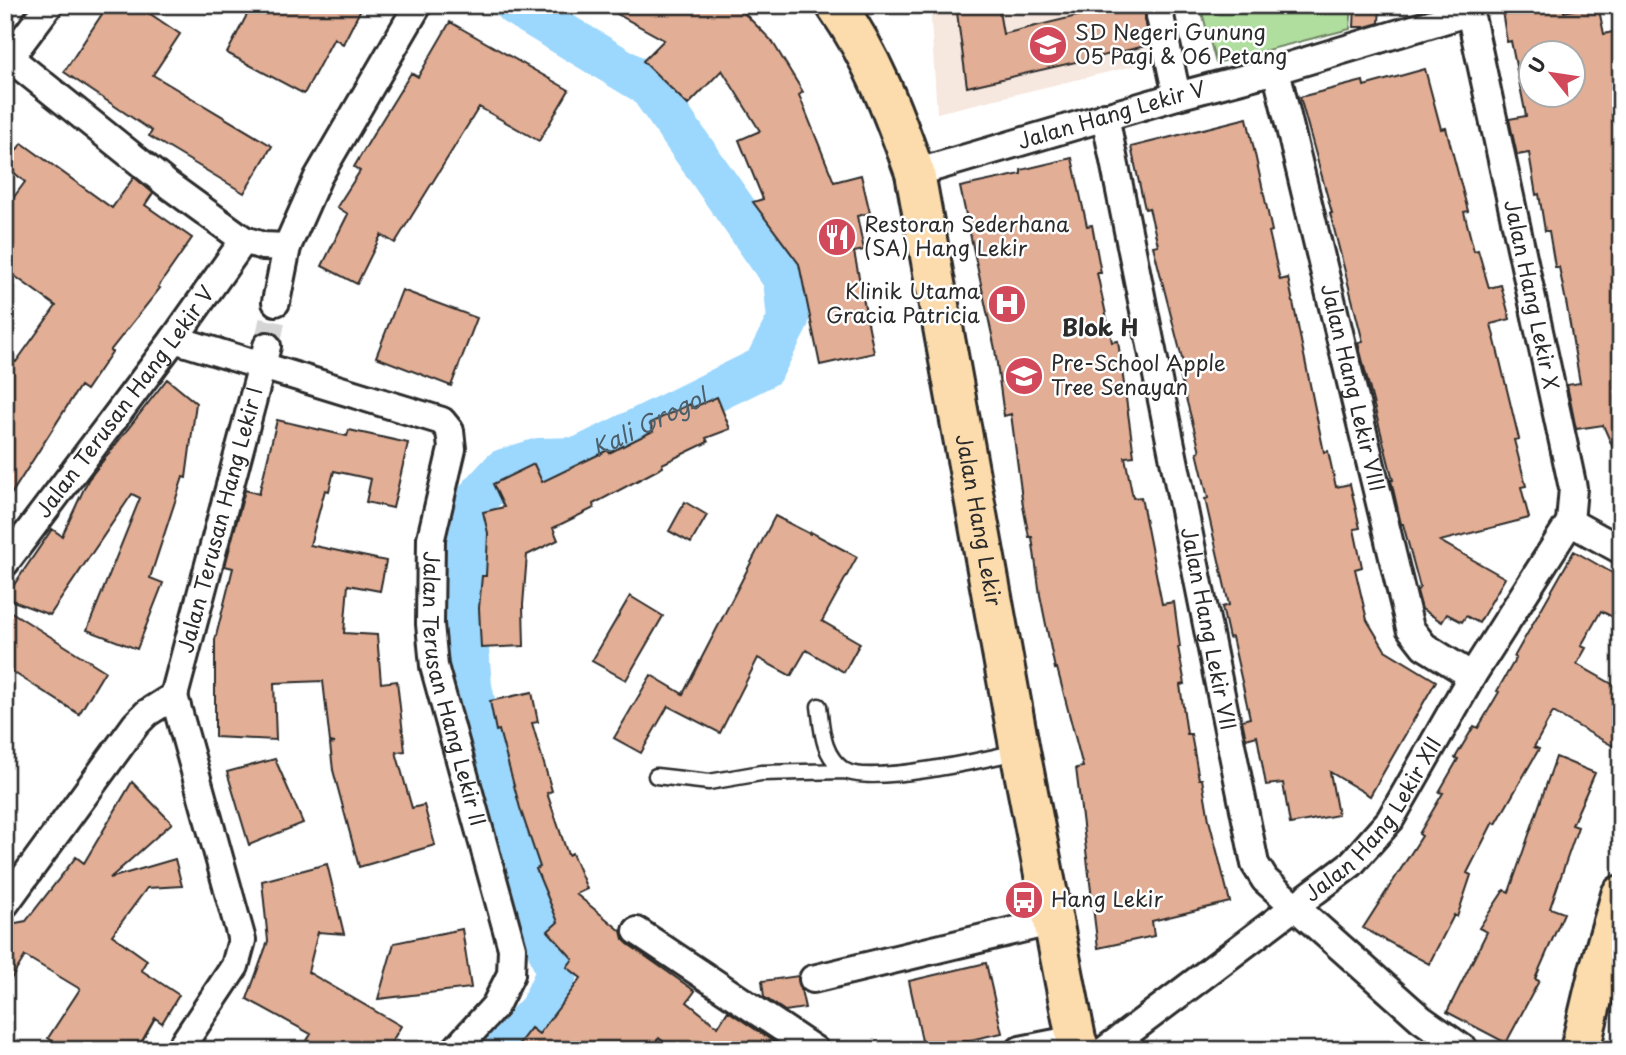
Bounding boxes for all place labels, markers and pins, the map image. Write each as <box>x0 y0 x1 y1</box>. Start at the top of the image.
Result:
place label: SD Negeri Gunung 05 Pagi & 06 Petang <box>1075 15 1287 71</box>
school or university icon: SD Negeri Gunung 05 Pagi & 06 Petang <box>1027 24 1069 66</box>
place label: Restoran Sederhana (SA) Hang Lekir <box>864 207 1070 263</box>
restaurant icon: Restoran Sederhana (SA) Hang Lekir <box>816 216 858 258</box>
place label: Klinik Utama Gracia Patricia <box>826 274 981 330</box>
hospital icon: Klinik Utama Gracia Patricia <box>986 283 1028 325</box>
place label: Pre-School Apple Tree Senayan <box>1051 346 1226 402</box>
school or university icon: Pre-School Apple Tree Senayan <box>1003 355 1045 397</box>
bus stop icon: Hang Lekir <box>1003 879 1045 921</box>
place label: Hang Lekir <box>1051 882 1164 914</box>

